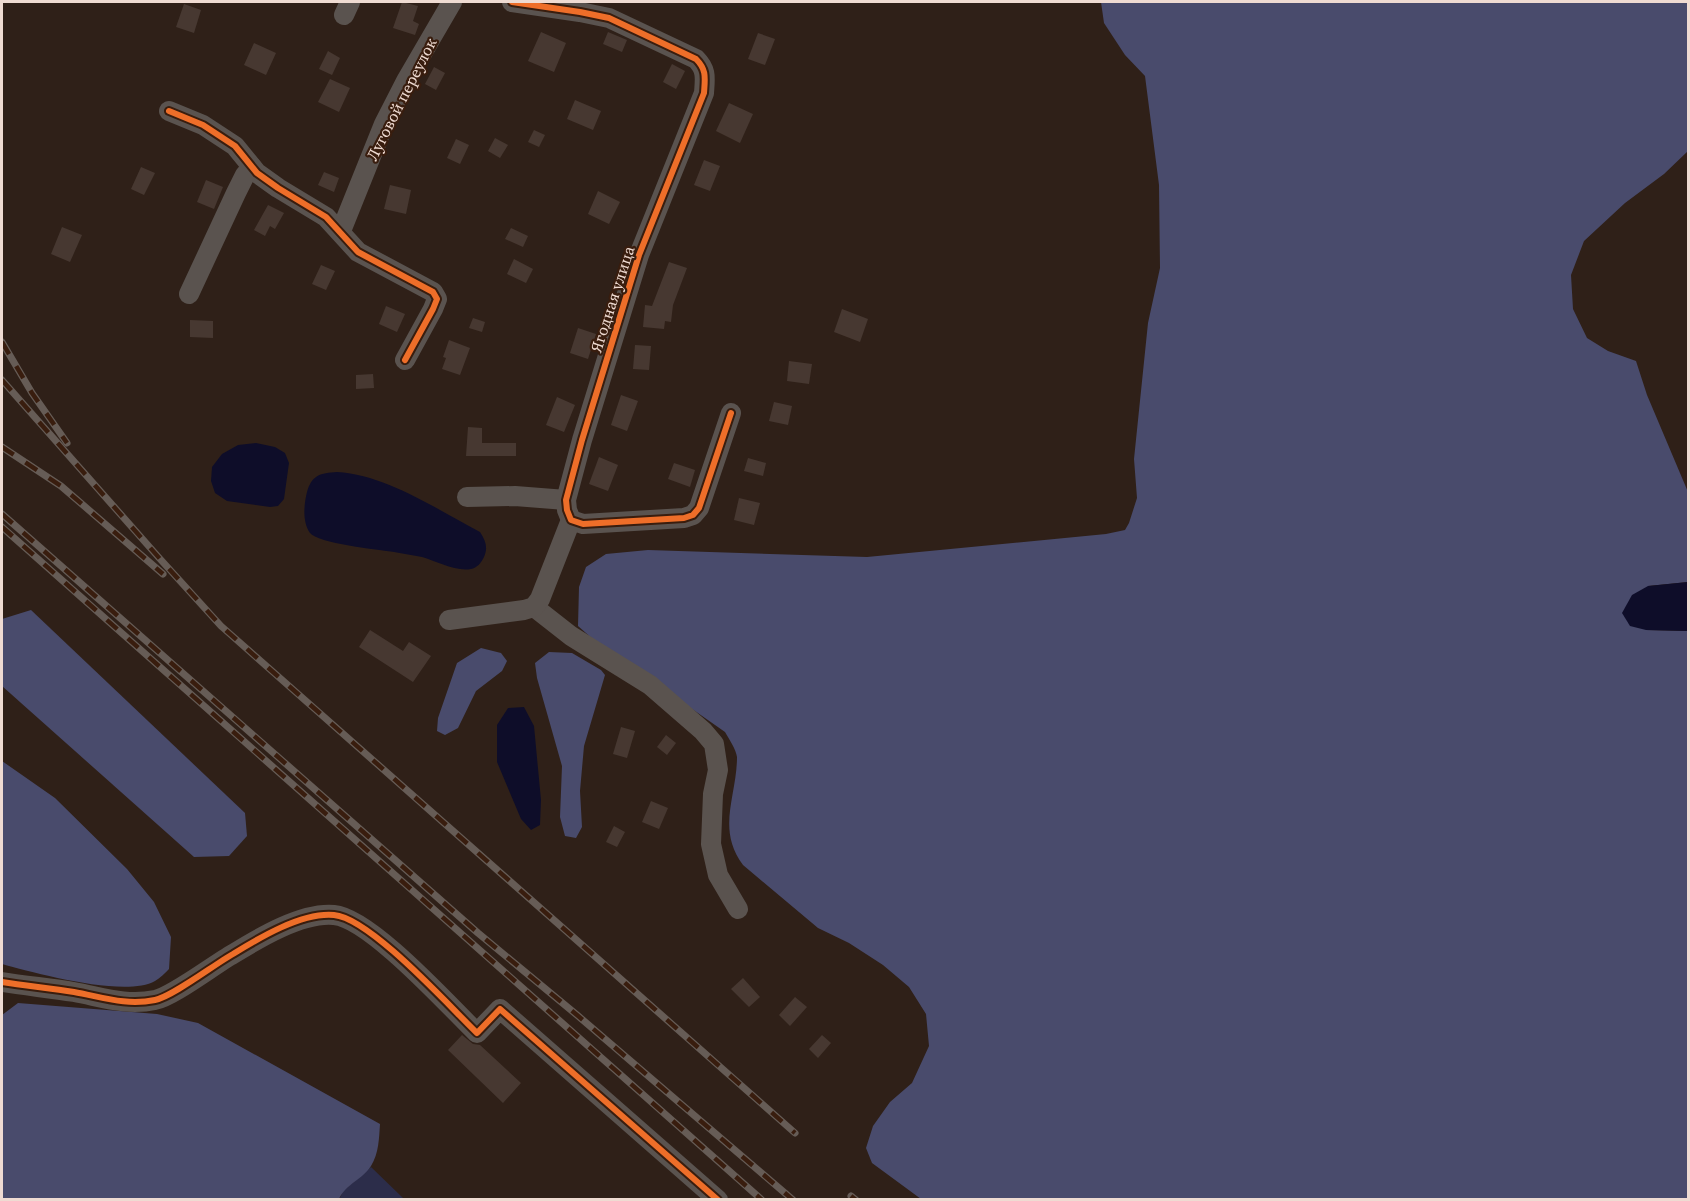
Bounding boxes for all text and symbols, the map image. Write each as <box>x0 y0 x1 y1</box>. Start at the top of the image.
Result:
street label: Луговой переулок <box>361 34 442 164</box>
street label: Ягодная улица <box>584 242 640 355</box>

